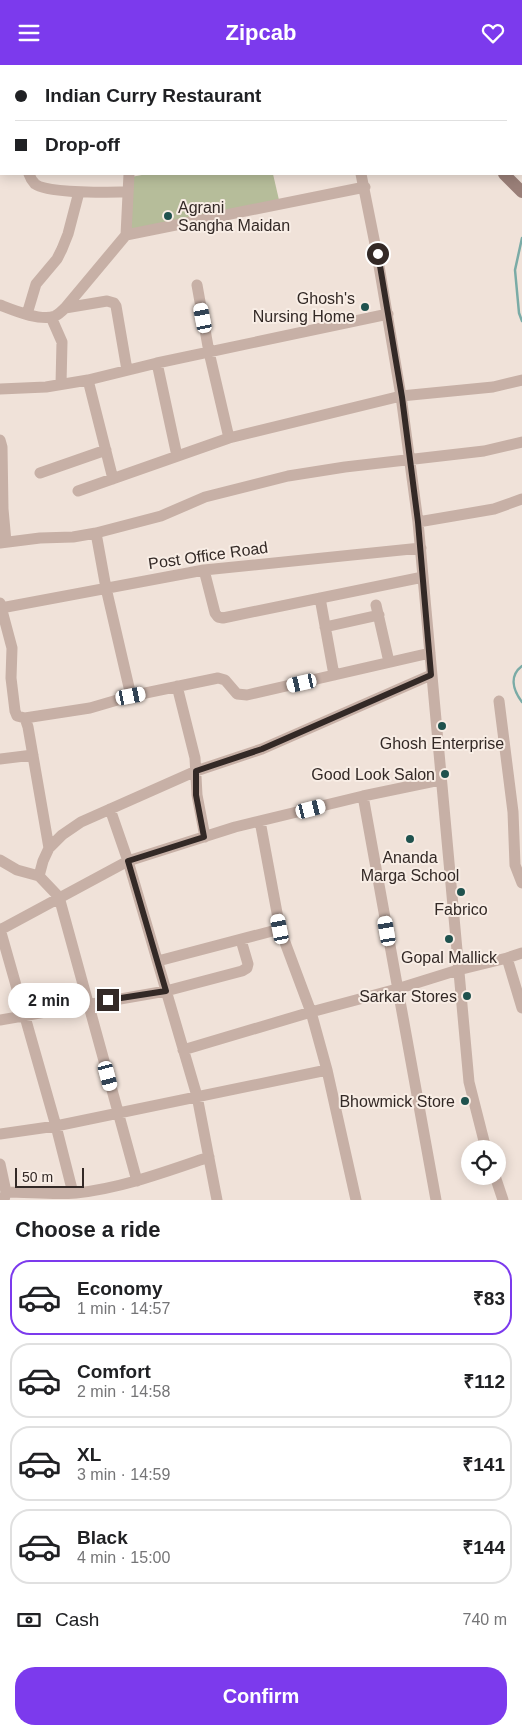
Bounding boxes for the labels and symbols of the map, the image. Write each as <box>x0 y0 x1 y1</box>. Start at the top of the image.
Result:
place label: Agrani Sangha Maidan <box>178 199 290 234</box>
marker: Agrani Sangha Maidan <box>162 210 174 222</box>
route start <box>367 243 389 265</box>
place label: Ghosh's Nursing Home <box>253 290 355 325</box>
marker: Ghosh's Nursing Home <box>359 301 371 313</box>
car <box>192 302 213 334</box>
street label: Post Office Road <box>147 539 269 572</box>
car <box>285 672 318 694</box>
car <box>114 686 147 706</box>
marker: Ghosh Enterprise <box>436 720 448 732</box>
place label: Ghosh Enterprise <box>380 735 504 752</box>
place label: Good Look Salon <box>311 766 435 783</box>
marker: Good Look Salon <box>439 768 451 780</box>
car <box>294 798 327 820</box>
marker: Ananda Marga School <box>404 833 416 845</box>
place label: Ananda Marga School <box>361 849 459 884</box>
marker: Fabrico <box>455 886 467 898</box>
place label: Fabrico <box>434 901 488 918</box>
car <box>269 913 290 945</box>
car <box>377 915 396 947</box>
marker: Gopal Mallick <box>443 933 455 945</box>
place label: Gopal Mallick <box>401 949 498 966</box>
callout: 2 min <box>8 983 90 1017</box>
place label: Sarkar Stores <box>359 988 457 1005</box>
route end <box>97 989 119 1011</box>
marker: Sarkar Stores <box>461 990 473 1002</box>
car <box>96 1060 119 1092</box>
place label: Bhowmick Store <box>339 1093 455 1110</box>
marker: Bhowmick Store <box>459 1095 471 1107</box>
scale bar <box>15 1165 84 1188</box>

